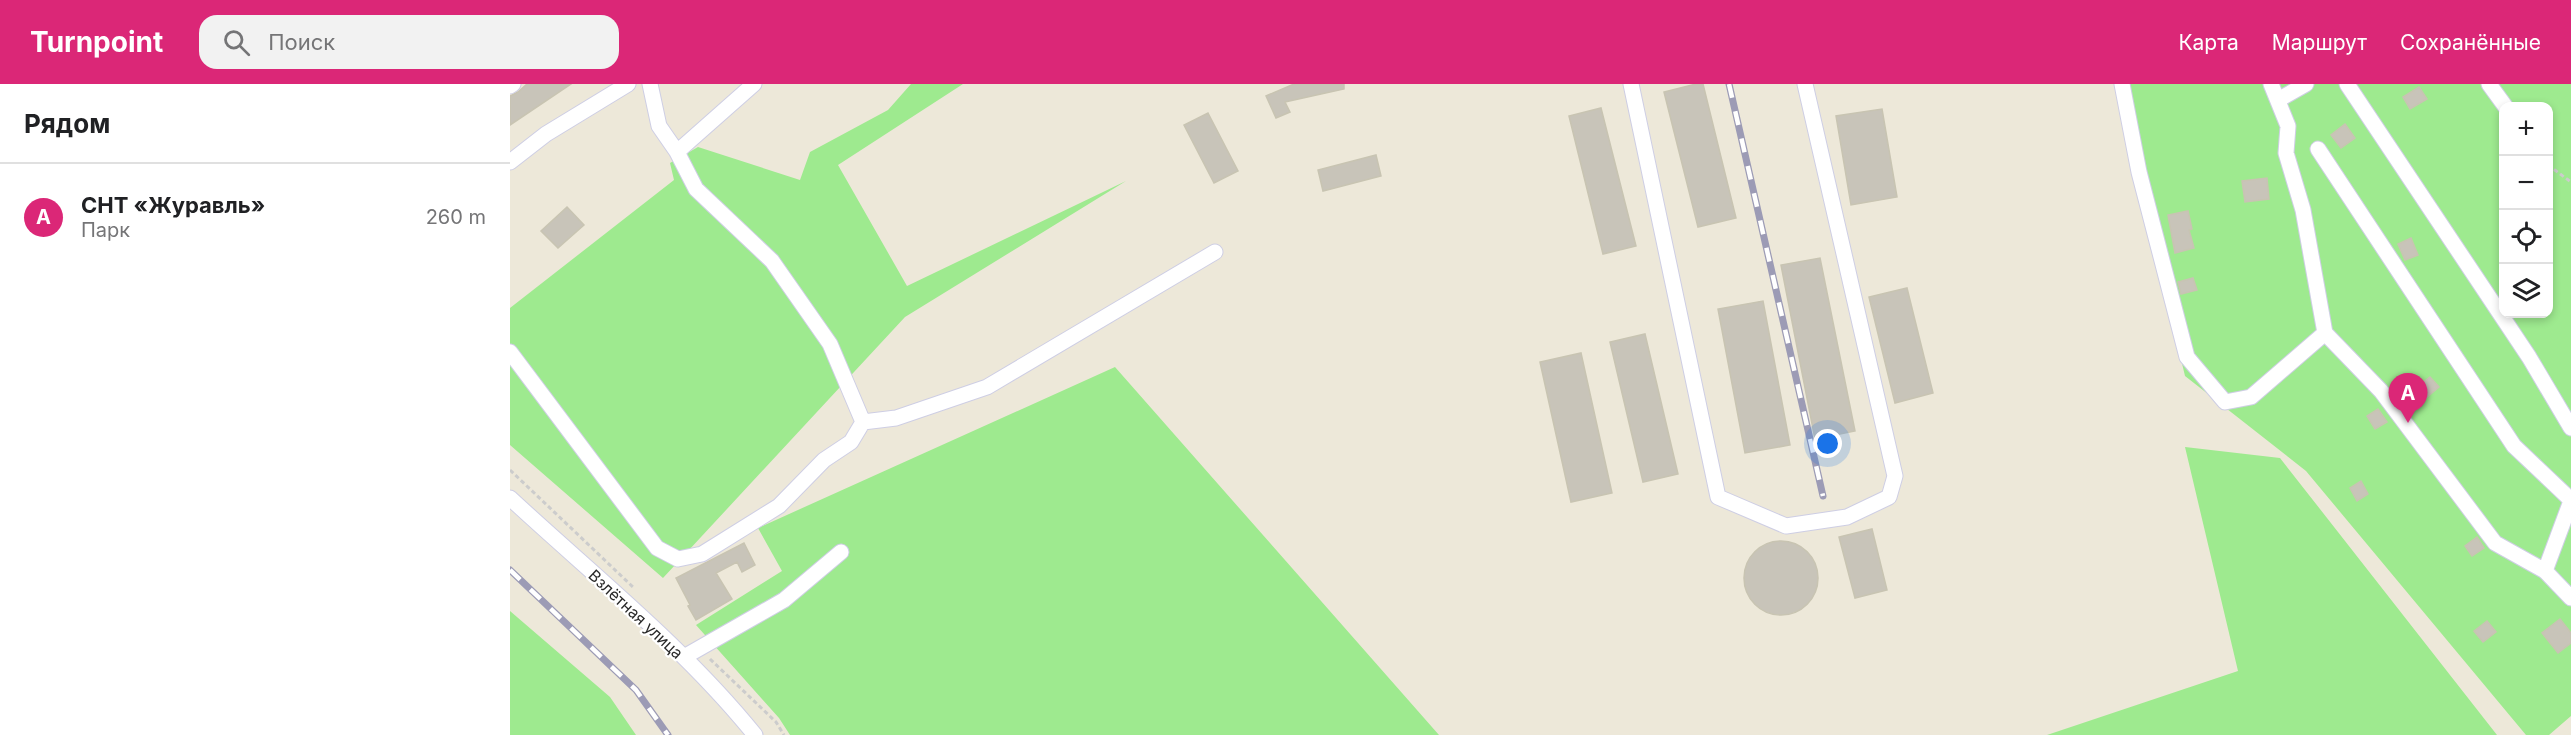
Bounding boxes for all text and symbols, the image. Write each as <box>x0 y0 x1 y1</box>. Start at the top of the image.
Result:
search box <box>199 15 619 69</box>
text: Turnpoint <box>30 25 163 59</box>
icon: search <box>220 26 253 59</box>
text: Поиск <box>268 29 335 55</box>
text: Карта <box>2178 30 2239 55</box>
text: Маршрут <box>2272 30 2367 55</box>
text: Сохранённые <box>2400 30 2541 55</box>
map controls <box>2499 102 2553 318</box>
button: + <box>2499 102 2553 156</box>
text: Рядом <box>24 108 110 139</box>
button: − <box>2499 156 2553 210</box>
text: СНТ «Журавль» <box>81 192 265 218</box>
text: A <box>36 205 51 229</box>
text: 260 m <box>426 205 486 229</box>
button: locate <box>2499 210 2553 264</box>
text: Парк <box>81 218 130 242</box>
button: layers <box>2499 264 2553 318</box>
pin: A <box>2388 374 2428 423</box>
your location <box>1813 429 1842 458</box>
street label: Взлётная улица <box>585 565 687 663</box>

